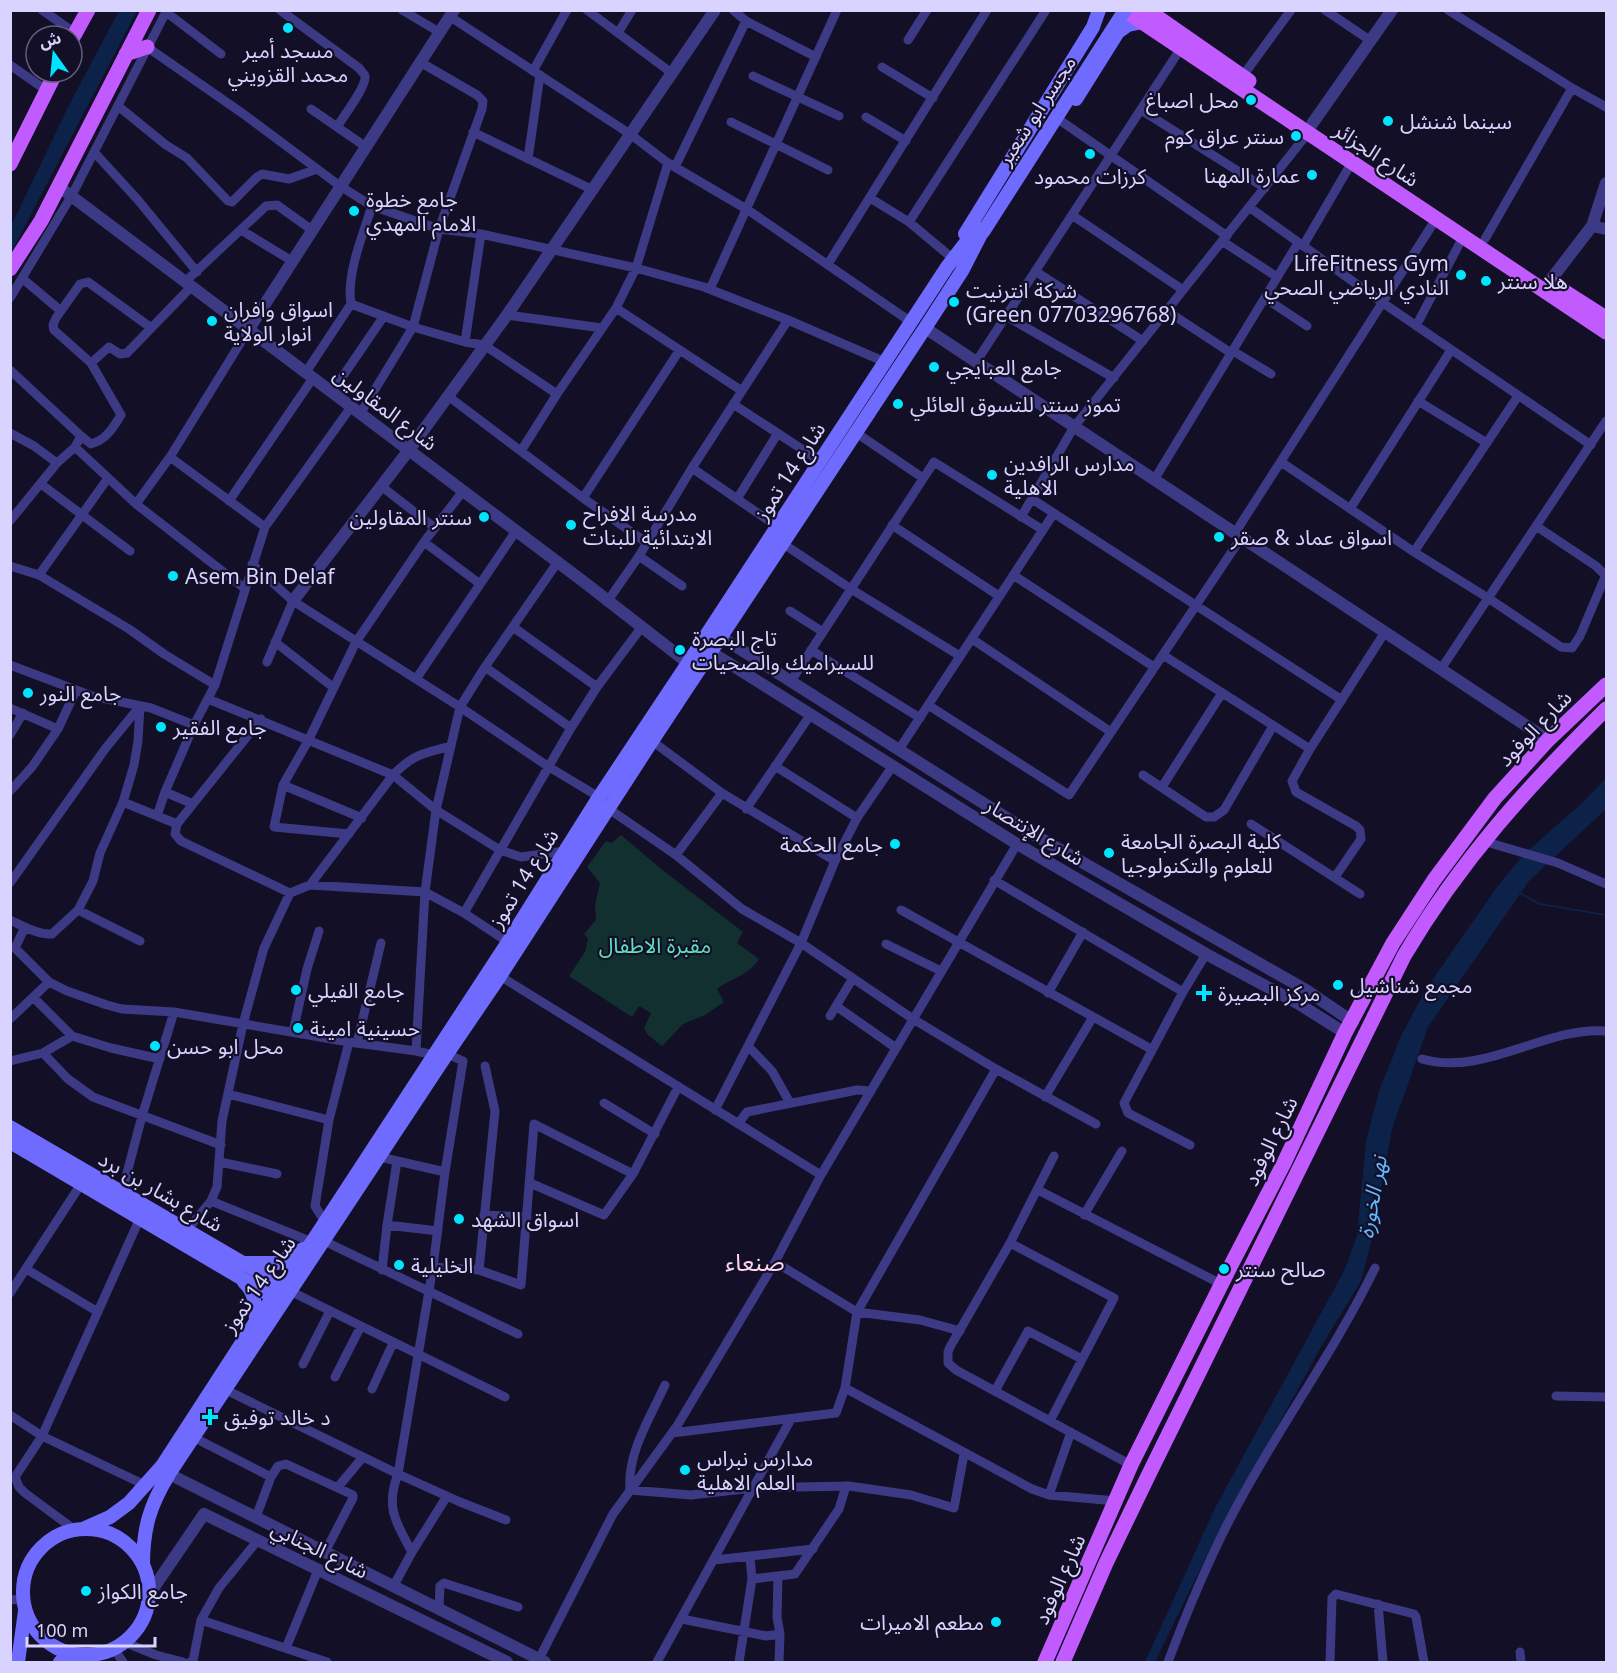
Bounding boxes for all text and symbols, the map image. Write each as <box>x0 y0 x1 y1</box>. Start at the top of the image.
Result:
marker: مسجد أمير محمد القزويني <box>281 21 295 35</box>
north arrow <box>24 24 84 84</box>
text: ش <box>37 26 64 53</box>
place label: مسجد أمير محمد القزويني <box>228 36 348 91</box>
street label: مجسر ابو شعير <box>990 50 1082 171</box>
place label: محل اصباغ <box>1146 86 1239 116</box>
marker: محل اصباغ <box>1244 93 1258 107</box>
place label: سينما شنشل <box>1400 107 1512 135</box>
marker: سينما شنشل <box>1381 114 1395 128</box>
street label: شارع الجزائر <box>1327 115 1425 194</box>
place label: سنتر عراق كوم <box>1165 122 1284 153</box>
marker: سنتر عراق كوم <box>1289 129 1303 143</box>
marker: كرزات محمود <box>1083 147 1097 161</box>
place label: عمارة المهنا <box>1204 161 1300 189</box>
place label: كرزات محمود <box>1034 162 1146 190</box>
marker: عمارة المهنا <box>1305 168 1319 182</box>
place label: جامع خطوة الامام المهدي <box>366 185 476 240</box>
marker: جامع خطوة الامام المهدي <box>347 204 361 218</box>
place label: LifeFitness Gym النادي الرياضي الصحي <box>1264 249 1449 304</box>
place label: هلا سنتر <box>1497 267 1568 295</box>
marker: LifeFitness Gym النادي الرياضي الصحي <box>1454 268 1468 282</box>
marker: هلا سنتر <box>1479 274 1493 288</box>
place label: شركة انترنيت (Green 07703296768) <box>966 276 1176 328</box>
place label: اسواق وافران انوار الولاية <box>224 295 333 347</box>
marker: شركة انترنيت (Green 07703296768) <box>947 295 961 309</box>
marker: اسواق وافران انوار الولاية <box>205 314 219 328</box>
place label: جامع العبايجي <box>946 353 1062 384</box>
street label: شارع المقاولين <box>327 360 444 458</box>
marker: جامع العبايجي <box>927 360 941 374</box>
place label: تموز سنتر للتسوق العائلي <box>910 390 1121 421</box>
marker: تموز سنتر للتسوق العائلي <box>891 397 905 411</box>
street label: شارع 14 تموز <box>746 416 833 527</box>
place label: مدارس الرافدين اﻻهلية <box>1004 449 1135 501</box>
marker: مدارس الرافدين اﻻهلية <box>985 468 999 482</box>
place label: مدرسة اﻻفراح اﻻبتدائية للبنات <box>583 499 712 551</box>
place label: سنتر المقاولين <box>350 503 472 531</box>
marker: سنتر المقاولين <box>477 510 491 524</box>
marker: مدرسة اﻻفراح اﻻبتدائية للبنات <box>564 518 578 532</box>
place label: اسواق عماد & صقر <box>1230 523 1392 551</box>
marker: اسواق عماد & صقر <box>1212 530 1226 544</box>
place label: Asem Bin Delaf <box>185 562 336 590</box>
marker: Asem Bin Delaf <box>166 569 180 583</box>
place label: تاج البصرة للسيراميك والصحيات <box>692 624 874 676</box>
marker: تاج البصرة للسيراميك والصحيات <box>673 643 687 657</box>
place label: جامع النور <box>39 679 121 709</box>
street label: شارع الوفود <box>1491 684 1579 774</box>
marker: جامع النور <box>21 686 35 700</box>
place label: جامع الفقير <box>172 713 267 743</box>
marker: جامع الفقير <box>154 720 168 734</box>
street label: شارع الإنتصار <box>978 790 1090 873</box>
street label: شارع 14 تموز <box>481 823 566 935</box>
place label: كلية البصرة الجامعة للعلوم والتكنولوجيا <box>1121 827 1281 882</box>
place label: جامع الحكمة <box>780 830 883 860</box>
marker: جامع الحكمة <box>888 837 902 851</box>
marker: كلية البصرة الجامعة للعلوم والتكنولوجيا <box>1102 846 1116 860</box>
park label: مقبرة الاطفال <box>599 931 711 959</box>
place label: مجمع شناشيل <box>1350 971 1473 1001</box>
place label: جامع الفيلي <box>308 976 405 1007</box>
marker: مجمع شناشيل <box>1331 978 1345 992</box>
place label: مركز البصيرة <box>1218 979 1320 1007</box>
marker: جامع الفيلي <box>289 983 303 997</box>
marker: مركز البصيرة <box>1195 984 1213 1002</box>
place label: حسينية امينة <box>310 1014 420 1042</box>
marker: حسينية امينة <box>291 1021 305 1035</box>
place label: محل ابو حسن <box>167 1032 284 1060</box>
marker: محل ابو حسن <box>148 1039 162 1053</box>
street label: شارع الوفود <box>1236 1092 1305 1191</box>
street label: شارع بشار بن برد <box>93 1144 228 1240</box>
water label: نهر الخورة <box>1349 1151 1393 1240</box>
place label: اسواق الشهد <box>471 1205 579 1233</box>
marker: اسواق الشهد <box>452 1212 466 1226</box>
street label: شارع 14 تموز <box>214 1230 303 1340</box>
district label: صنعاء <box>725 1245 785 1278</box>
place label: الخليلية <box>411 1251 473 1279</box>
place label: صالح سنتر <box>1235 1255 1325 1285</box>
marker: الخليلية <box>392 1258 406 1272</box>
marker: صالح سنتر <box>1217 1262 1231 1276</box>
place label: د خالد توفيق <box>224 1403 330 1431</box>
marker: د خالد توفيق <box>201 1408 219 1426</box>
place label: مدارس نبراس العلم الاهلية <box>697 1444 813 1498</box>
marker: مدارس نبراس العلم الاهلية <box>678 1463 692 1477</box>
street label: شارع الجنابي <box>266 1513 373 1587</box>
street label: شارع الوفود <box>1027 1529 1093 1629</box>
place label: جامع الكواز <box>97 1577 188 1607</box>
marker: جامع الكواز <box>79 1584 93 1598</box>
place label: مطعم الاميرات <box>860 1608 984 1638</box>
scale bar <box>27 1610 154 1648</box>
marker: مطعم الاميرات <box>989 1615 1003 1629</box>
text: 100 m <box>36 1618 88 1642</box>

